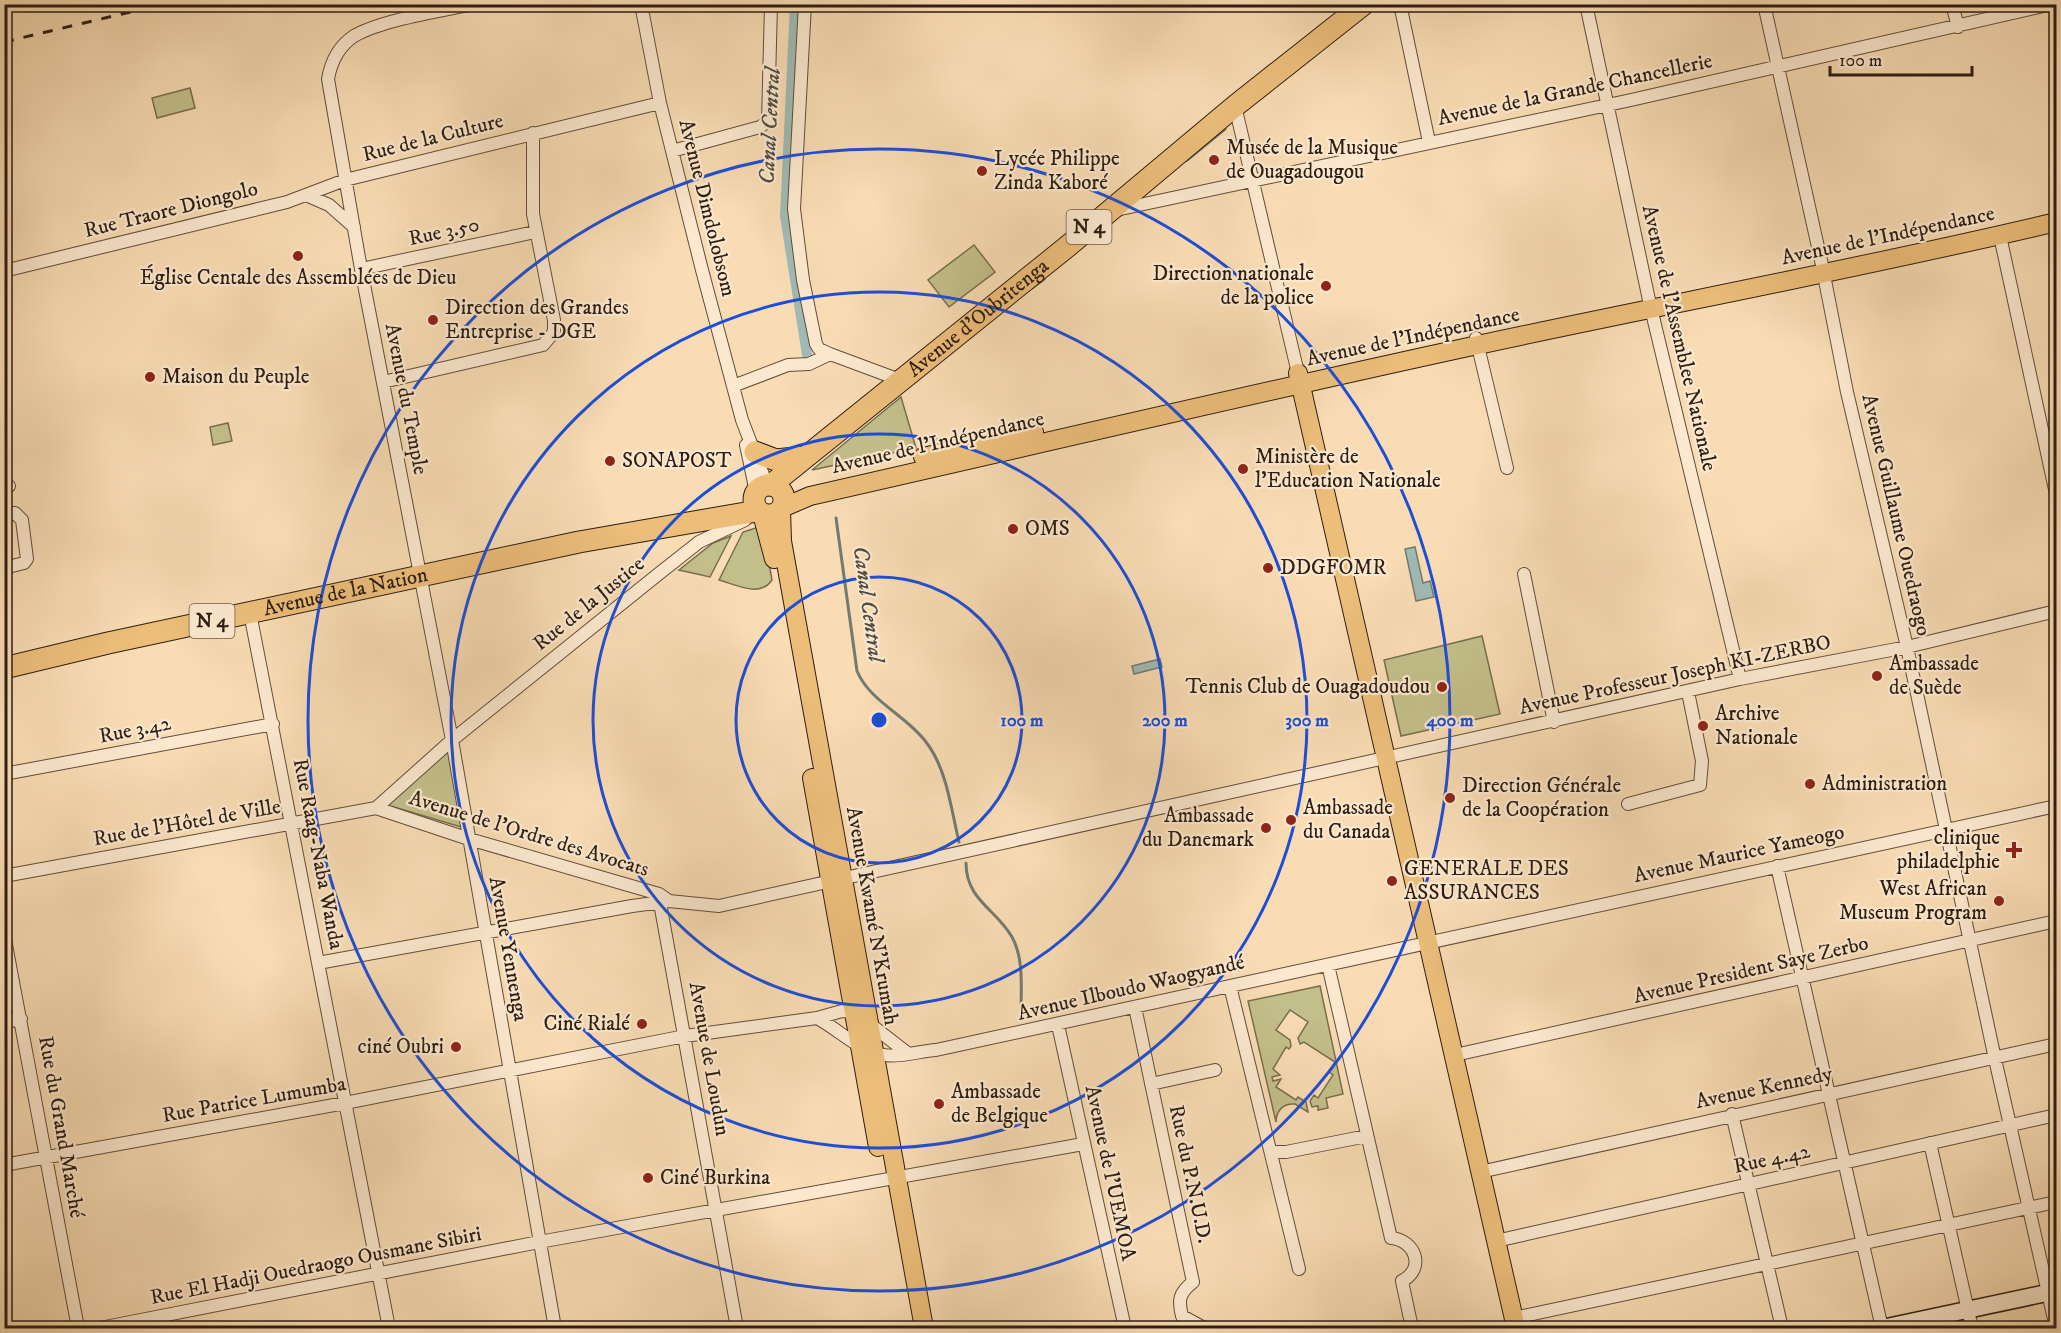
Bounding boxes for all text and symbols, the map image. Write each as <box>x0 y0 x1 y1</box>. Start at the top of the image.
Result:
scale bar <box>1830 39 1972 77</box>
street label: Avenue de la Grande Chancellerie <box>1435 48 1715 132</box>
text: 100 m <box>1839 50 1882 72</box>
water label: Canal Central <box>753 65 787 185</box>
street label: Rue de la Culture <box>360 108 507 168</box>
street label: Avenue Dimdolobsom <box>672 117 742 300</box>
place label: Musée de la Musique de Ouagadougou <box>1226 135 1398 185</box>
place label: Lycée Philippe Zinda Kaboré <box>994 146 1120 196</box>
marker: Musée de la Musique de Ouagadougou <box>1207 153 1221 167</box>
marker: Lycée Philippe Zinda Kaboré <box>975 164 989 178</box>
street label: Rue Traore Diongolo <box>81 176 261 244</box>
street label: Avenue de l'Indépendance <box>1779 201 1997 271</box>
street label: Avenue de l'Assemblee Nationale <box>1636 202 1722 474</box>
road number: N 4 <box>1066 210 1112 244</box>
street label: Rue 3.50 <box>406 212 482 252</box>
marker: Église Centale des Assemblées de Dieu <box>291 249 305 263</box>
street label: Avenue d'Oubritenga <box>902 253 1054 383</box>
place label: Direction nationale de la police <box>1152 261 1314 311</box>
place label: Église Centale des Assemblées de Dieu <box>140 264 456 291</box>
marker: Direction nationale de la police <box>1319 279 1333 293</box>
place label: Direction des Grandes Entreprise - DGE <box>445 295 629 345</box>
street label: Avenue de l'Indépendance <box>1304 302 1522 372</box>
marker: Direction des Grandes Entreprise - DGE <box>426 313 440 327</box>
street label: Avenue du Temple <box>379 321 433 477</box>
place label: Maison du Peuple <box>162 364 310 390</box>
marker: Maison du Peuple <box>143 370 157 384</box>
street label: Avenue Guillaume Ouedraogo <box>1856 392 1936 638</box>
street label: Avenue de l'Indépendance <box>829 406 1047 480</box>
place label: Ministère de l'Education Nationale <box>1255 444 1441 494</box>
place label: SONAPOST <box>622 448 732 474</box>
marker: SONAPOST <box>603 454 617 468</box>
marker: Ministère de l'Education Nationale <box>1236 462 1250 476</box>
place label: OMS <box>1025 516 1070 542</box>
marker: OMS <box>1006 522 1020 536</box>
water label: Canal Central <box>846 544 890 666</box>
street label: Rue de la Justice <box>528 551 650 657</box>
place label: DDGFOMR <box>1280 555 1386 581</box>
marker: DDGFOMR <box>1261 561 1275 575</box>
street label: Avenue de la Nation <box>261 562 430 622</box>
road number: N 4 <box>190 604 234 638</box>
street label: Avenue Professeur Joseph KI-ZERBO <box>1517 629 1833 721</box>
place label: Ambassade de Suède <box>1889 651 1979 701</box>
marker: Ambassade de Suède <box>1870 669 1884 683</box>
place label: Tennis Club de Ouagadoudou <box>1186 674 1430 700</box>
marker: Tennis Club de Ouagadoudou <box>1435 680 1449 694</box>
place label: Archive Nationale <box>1715 701 1798 751</box>
street label: Rue 3.42 <box>97 710 174 750</box>
centre of rings <box>869 710 889 730</box>
text: 100 m <box>1000 710 1044 732</box>
text: 200 m <box>1142 710 1188 732</box>
text: 300 m <box>1285 710 1329 732</box>
text: 400 m <box>1425 710 1474 732</box>
marker: Archive Nationale <box>1696 719 1710 733</box>
street label: Rue Raag-Naba Wanda <box>287 756 349 952</box>
place label: Administration <box>1822 771 1947 797</box>
place label: Direction Générale de la Coopération <box>1462 773 1621 823</box>
marker: Administration <box>1803 777 1817 791</box>
street label: Avenue de l'Ordre des Avocats <box>406 785 652 883</box>
marker: Direction Générale de la Coopération <box>1443 791 1457 805</box>
street label: Rue de l'Hôtel de Ville <box>91 794 283 852</box>
place label: Ambassade du Canada <box>1303 795 1393 845</box>
place label: Ambassade du Danemark <box>1142 803 1255 853</box>
street label: Avenue Kwamé N'Krumah <box>840 805 904 1027</box>
marker: Ambassade du Canada <box>1284 813 1298 827</box>
street label: Avenue Maurice Yameogo <box>1631 819 1847 889</box>
marker: Ambassade du Danemark <box>1259 821 1273 835</box>
place label: clinique philadelphie <box>1896 825 2000 875</box>
marker: clinique philadelphie <box>2005 841 2023 859</box>
place label: GENERALE DES ASSURANCES <box>1404 856 1569 906</box>
marker: GENERALE DES ASSURANCES <box>1385 874 1399 888</box>
street label: Avenue Yennenga <box>482 875 534 1023</box>
place label: West African Museum Program <box>1839 876 1987 926</box>
marker: West African Museum Program <box>1992 894 2006 908</box>
street label: Avenue President Saye Zerbo <box>1631 930 1871 1010</box>
street label: Avenue Ilboudo Waogyandé <box>1015 949 1247 1027</box>
street label: Avenue de Loudun <box>683 980 735 1138</box>
place label: Ciné Rialé <box>543 1011 630 1037</box>
marker: Ciné Rialé <box>635 1017 649 1031</box>
street label: Rue du Grand Marché <box>32 1034 90 1220</box>
place label: ciné Oubri <box>357 1034 444 1060</box>
marker: ciné Oubri <box>449 1040 463 1054</box>
street label: Avenue Kennedy <box>1693 1061 1836 1115</box>
street label: Rue Patrice Lumumba <box>160 1071 348 1129</box>
place label: Ambassade de Belgique <box>951 1079 1048 1129</box>
street label: Avenue de l'UEMOA <box>1079 1083 1141 1264</box>
marker: Ambassade de Belgique <box>932 1097 946 1111</box>
street label: Rue du P.N.U.D. <box>1163 1103 1217 1246</box>
street label: Rue 4.42 <box>1731 1138 1813 1180</box>
place label: Ciné Burkina <box>660 1165 770 1191</box>
marker: Ciné Burkina <box>641 1171 655 1185</box>
street label: Rue El Hadji Ouedraogo Ousmane Sibiri <box>148 1221 484 1311</box>

